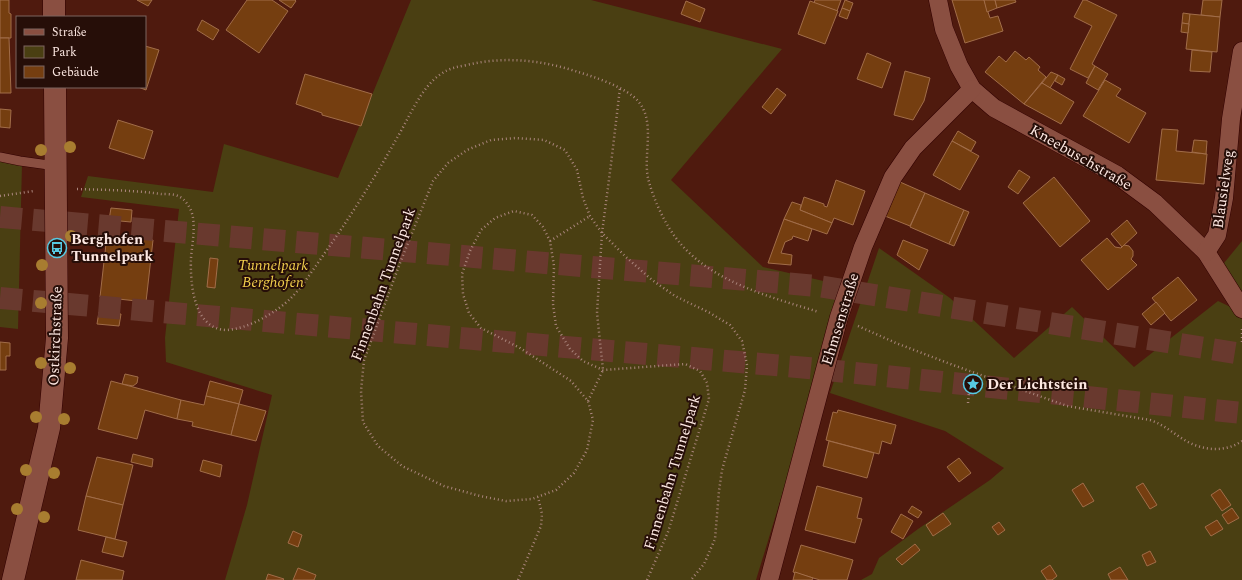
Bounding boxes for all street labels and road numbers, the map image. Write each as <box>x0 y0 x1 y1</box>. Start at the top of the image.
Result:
street label: Kneebuschstraße <box>1025 119 1136 196</box>
street label: Blausielweg <box>1207 148 1240 230</box>
street label: Finnenbahn Tunnelpark <box>345 204 422 364</box>
street label: Ehmsenstraße <box>816 270 865 368</box>
street label: Ostkirchstraße <box>42 286 69 386</box>
street label: Finnenbahn Tunnelpark <box>638 391 707 553</box>

